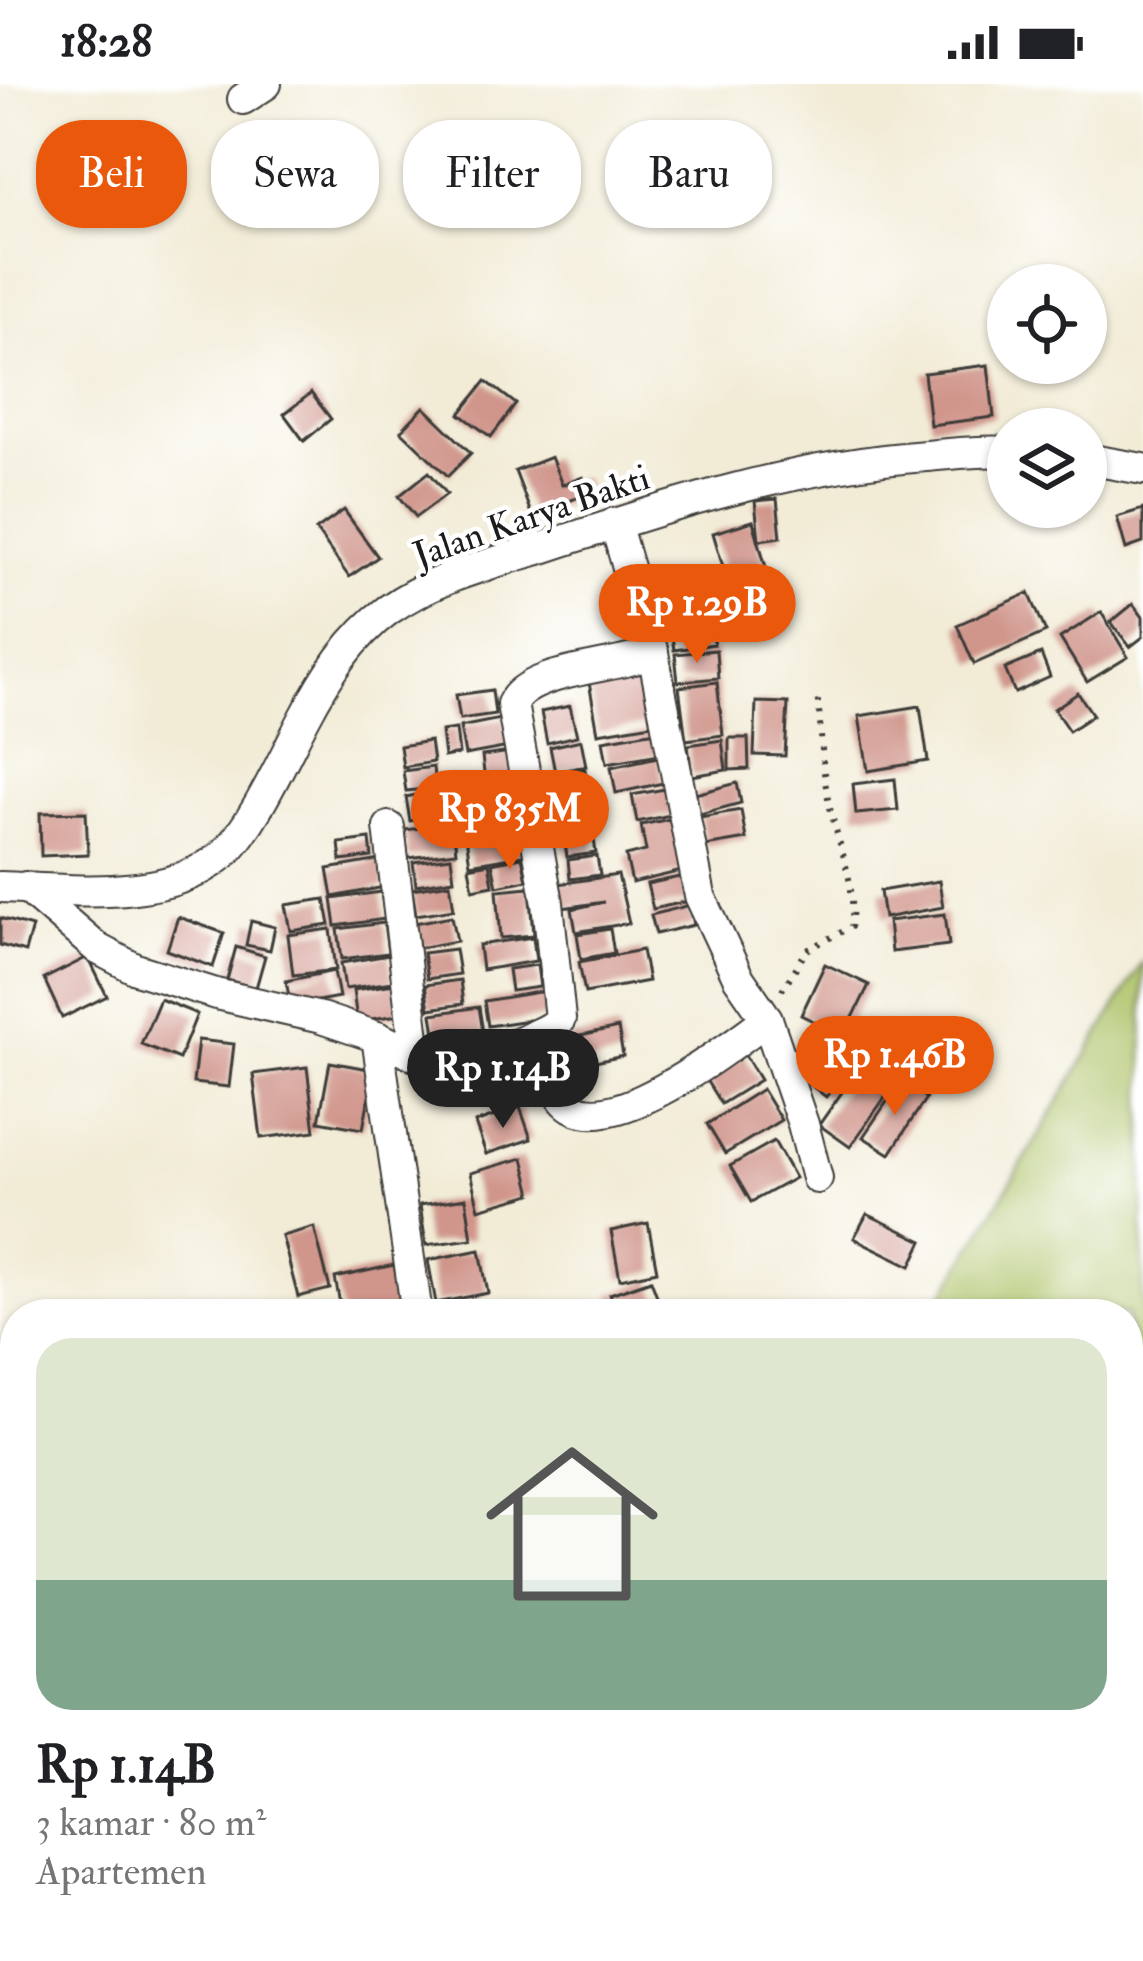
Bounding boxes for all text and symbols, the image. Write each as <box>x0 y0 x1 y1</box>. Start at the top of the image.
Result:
text: 18:28 <box>60 14 152 70</box>
chip: Beli <box>36 120 187 228</box>
chip: Sewa <box>211 120 379 228</box>
chip: Filter <box>403 120 581 228</box>
chip: Baru <box>605 120 772 228</box>
map controls <box>987 264 1107 528</box>
button: locate <box>987 264 1107 384</box>
button: layers <box>987 408 1107 528</box>
street label: Jalan Karya Bakti <box>407 455 655 578</box>
pin: Rp 1.29B <box>573 564 821 666</box>
text: Rp 1.29B <box>626 578 768 627</box>
pin: Rp 835M <box>399 770 621 872</box>
text: Rp 835M <box>438 784 582 833</box>
pin: Rp 1.46B <box>771 1016 1019 1118</box>
pin: Rp 1.14B <box>379 1029 627 1131</box>
text: Rp 1.46B <box>823 1030 967 1079</box>
text: Rp 1.14B <box>434 1043 572 1092</box>
icon: home <box>464 1416 680 1632</box>
text: Rp 1.14B <box>36 1734 216 1798</box>
text: 3 kamar · 80 m² <box>36 1798 266 1847</box>
text: Apartemen <box>36 1847 207 1896</box>

